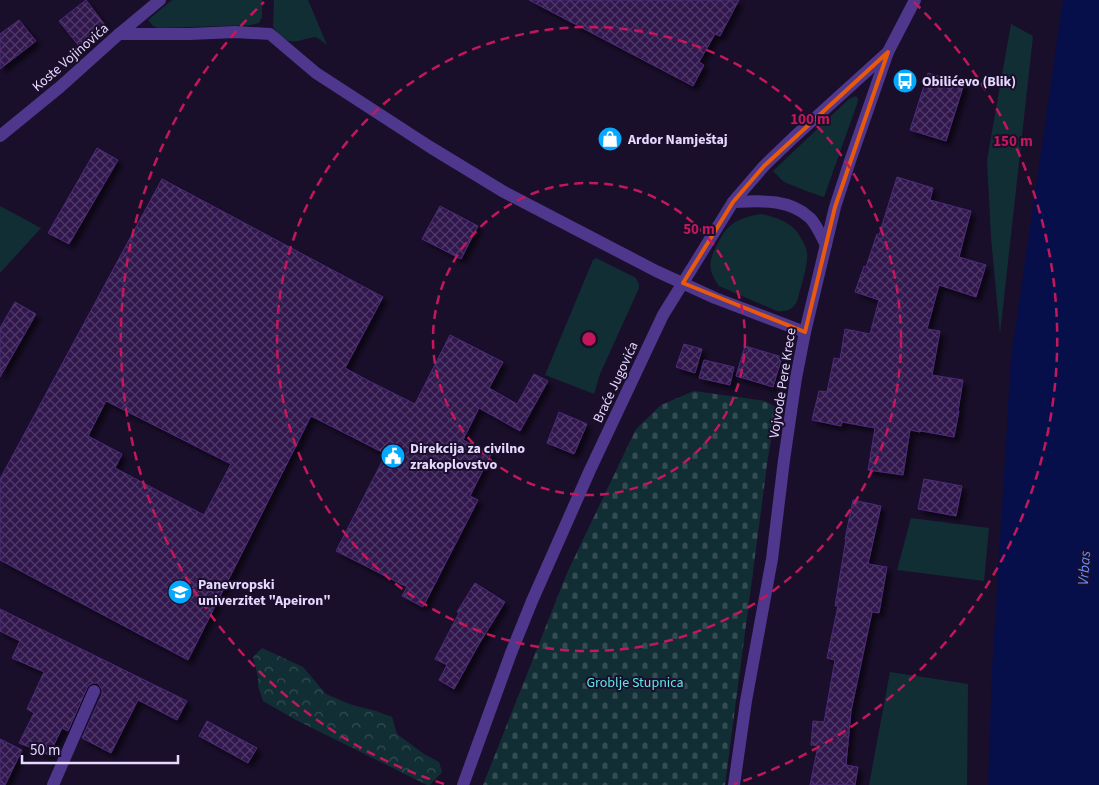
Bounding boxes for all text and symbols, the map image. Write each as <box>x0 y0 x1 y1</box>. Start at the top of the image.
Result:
street label: Koste Vojinovića <box>28 19 113 97</box>
bus stop icon: Obilićevo (Blik) <box>892 68 918 94</box>
place label: Obilićevo (Blik) <box>922 72 1016 92</box>
text: 100 m <box>790 109 830 130</box>
shop icon: Ardor Namještaj <box>597 126 623 152</box>
place label: Ardor Namještaj <box>627 130 728 150</box>
text: 150 m <box>993 131 1033 152</box>
text: 50 m <box>683 219 715 240</box>
street label: Vojvode Pere Krece <box>764 327 802 440</box>
centre of rings <box>580 330 598 348</box>
street label: Braće Jugovića <box>588 338 643 426</box>
place label: Direkcija za civilno zrakoplovstvo <box>410 439 525 475</box>
public building icon: Direkcija za civilno zrakoplovstvo <box>380 443 406 469</box>
water label: Vrbas <box>1073 550 1096 586</box>
place label: Panevropski univerzitet "Apeiron" <box>198 575 331 611</box>
school or university icon: Panevropski univerzitet "Apeiron" <box>167 579 193 605</box>
park label: Groblje Stupnica <box>586 673 684 693</box>
scale bar <box>22 732 179 764</box>
text: 50 m <box>30 740 60 761</box>

